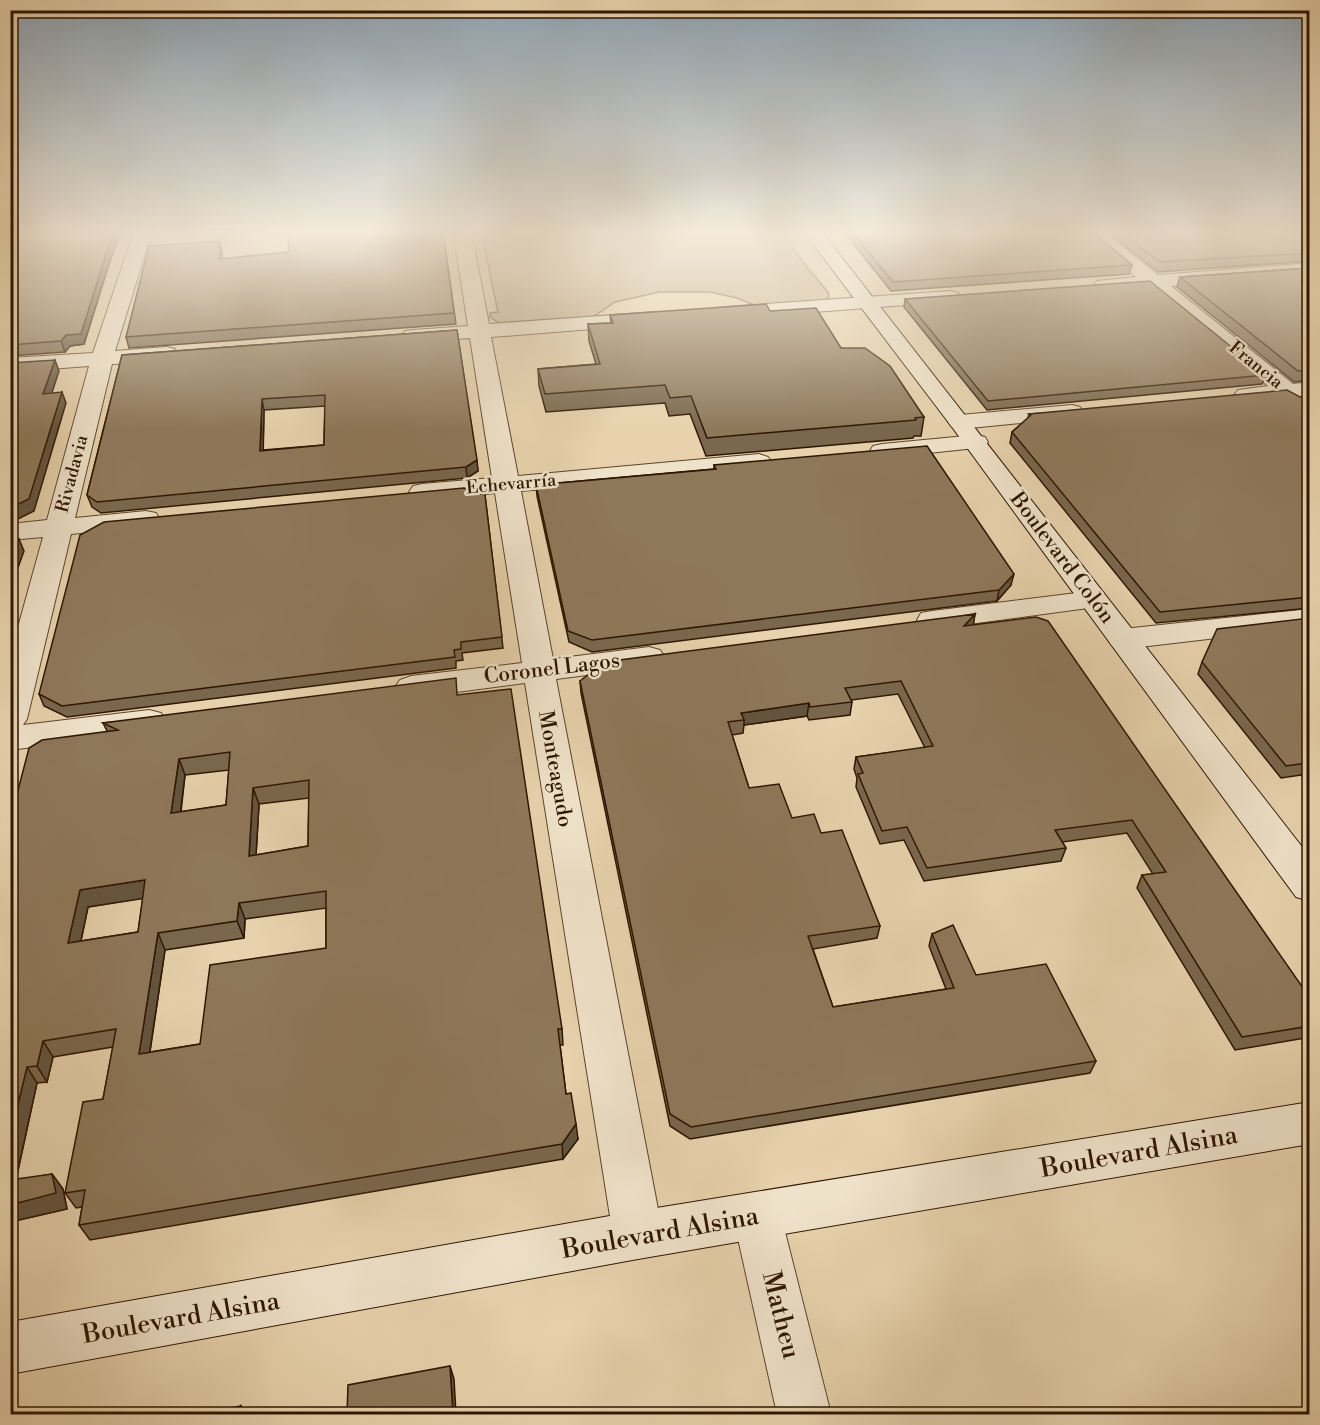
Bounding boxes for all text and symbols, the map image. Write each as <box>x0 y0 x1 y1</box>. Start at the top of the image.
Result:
street label: Francia <box>1224 336 1289 394</box>
street label: Rivadavia <box>51 432 94 515</box>
street label: Echevarría <box>465 469 558 499</box>
street label: Boulevard Colón <box>1003 486 1120 629</box>
street label: Coronel Lagos <box>482 648 622 690</box>
street label: Monteagudo <box>532 709 578 829</box>
street label: Boulevard Alsina <box>1037 1119 1241 1185</box>
street label: Boulevard Alsina <box>558 1200 762 1266</box>
street label: Matheu <box>755 1268 807 1362</box>
street label: Boulevard Alsina <box>79 1285 283 1351</box>

